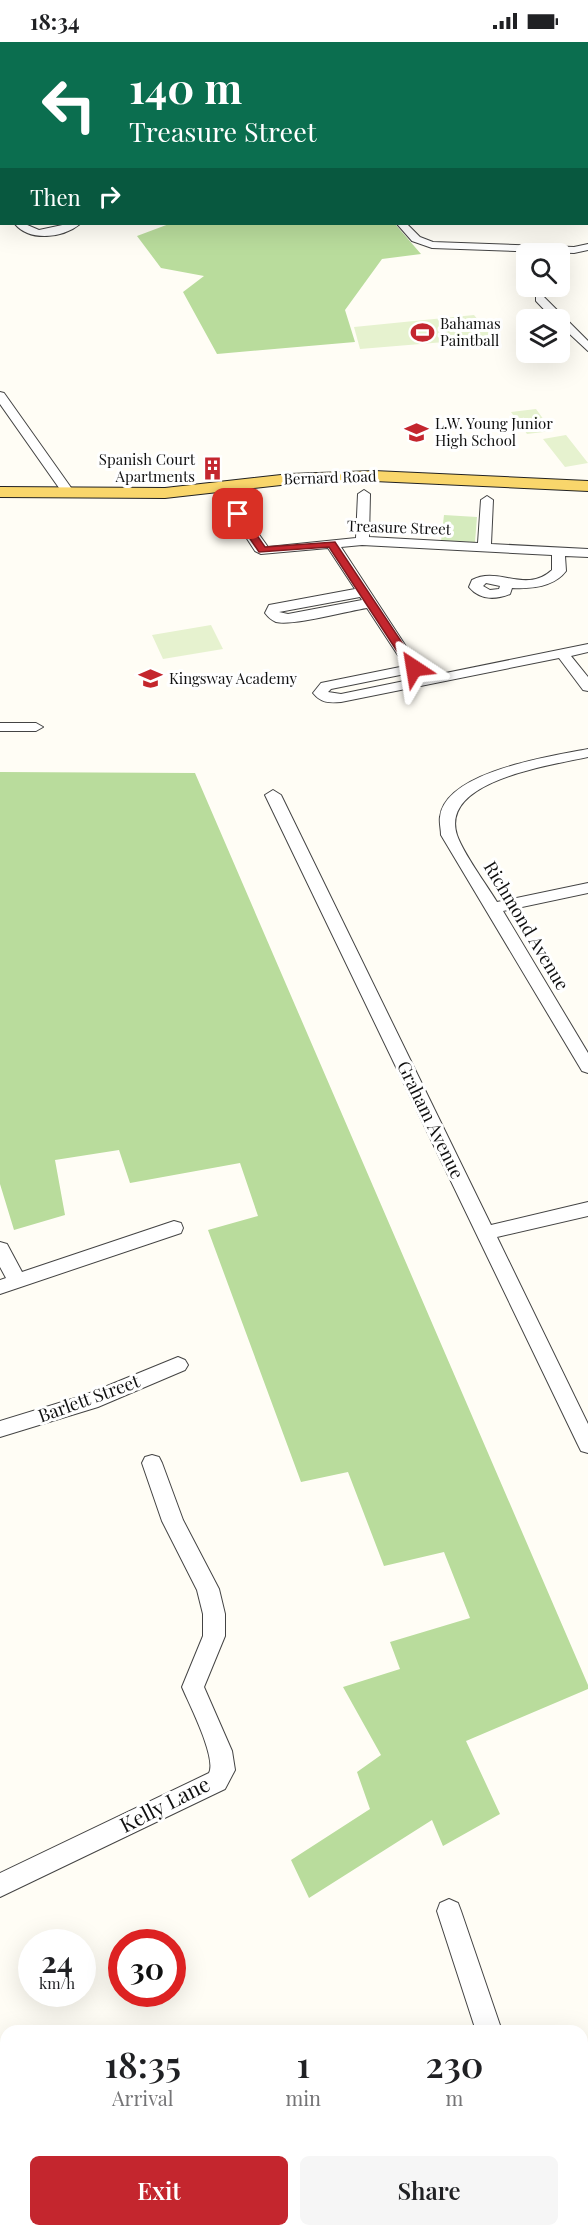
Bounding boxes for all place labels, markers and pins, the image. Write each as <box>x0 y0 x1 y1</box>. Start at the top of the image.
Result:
place label: Bahamas Paintball <box>440 313 501 350</box>
sports icon: Bahamas Paintball <box>409 320 435 346</box>
place label: L.W. Young Junior High School <box>435 413 553 450</box>
school or university icon: L.W. Young Junior High School <box>404 420 430 446</box>
place label: Spanish Court Apartments <box>99 449 196 486</box>
building icon: Spanish Court Apartments <box>200 456 226 482</box>
pin <box>212 488 263 539</box>
school or university icon: Kingsway Academy <box>138 666 164 692</box>
place label: Kingsway Academy <box>169 668 298 688</box>

